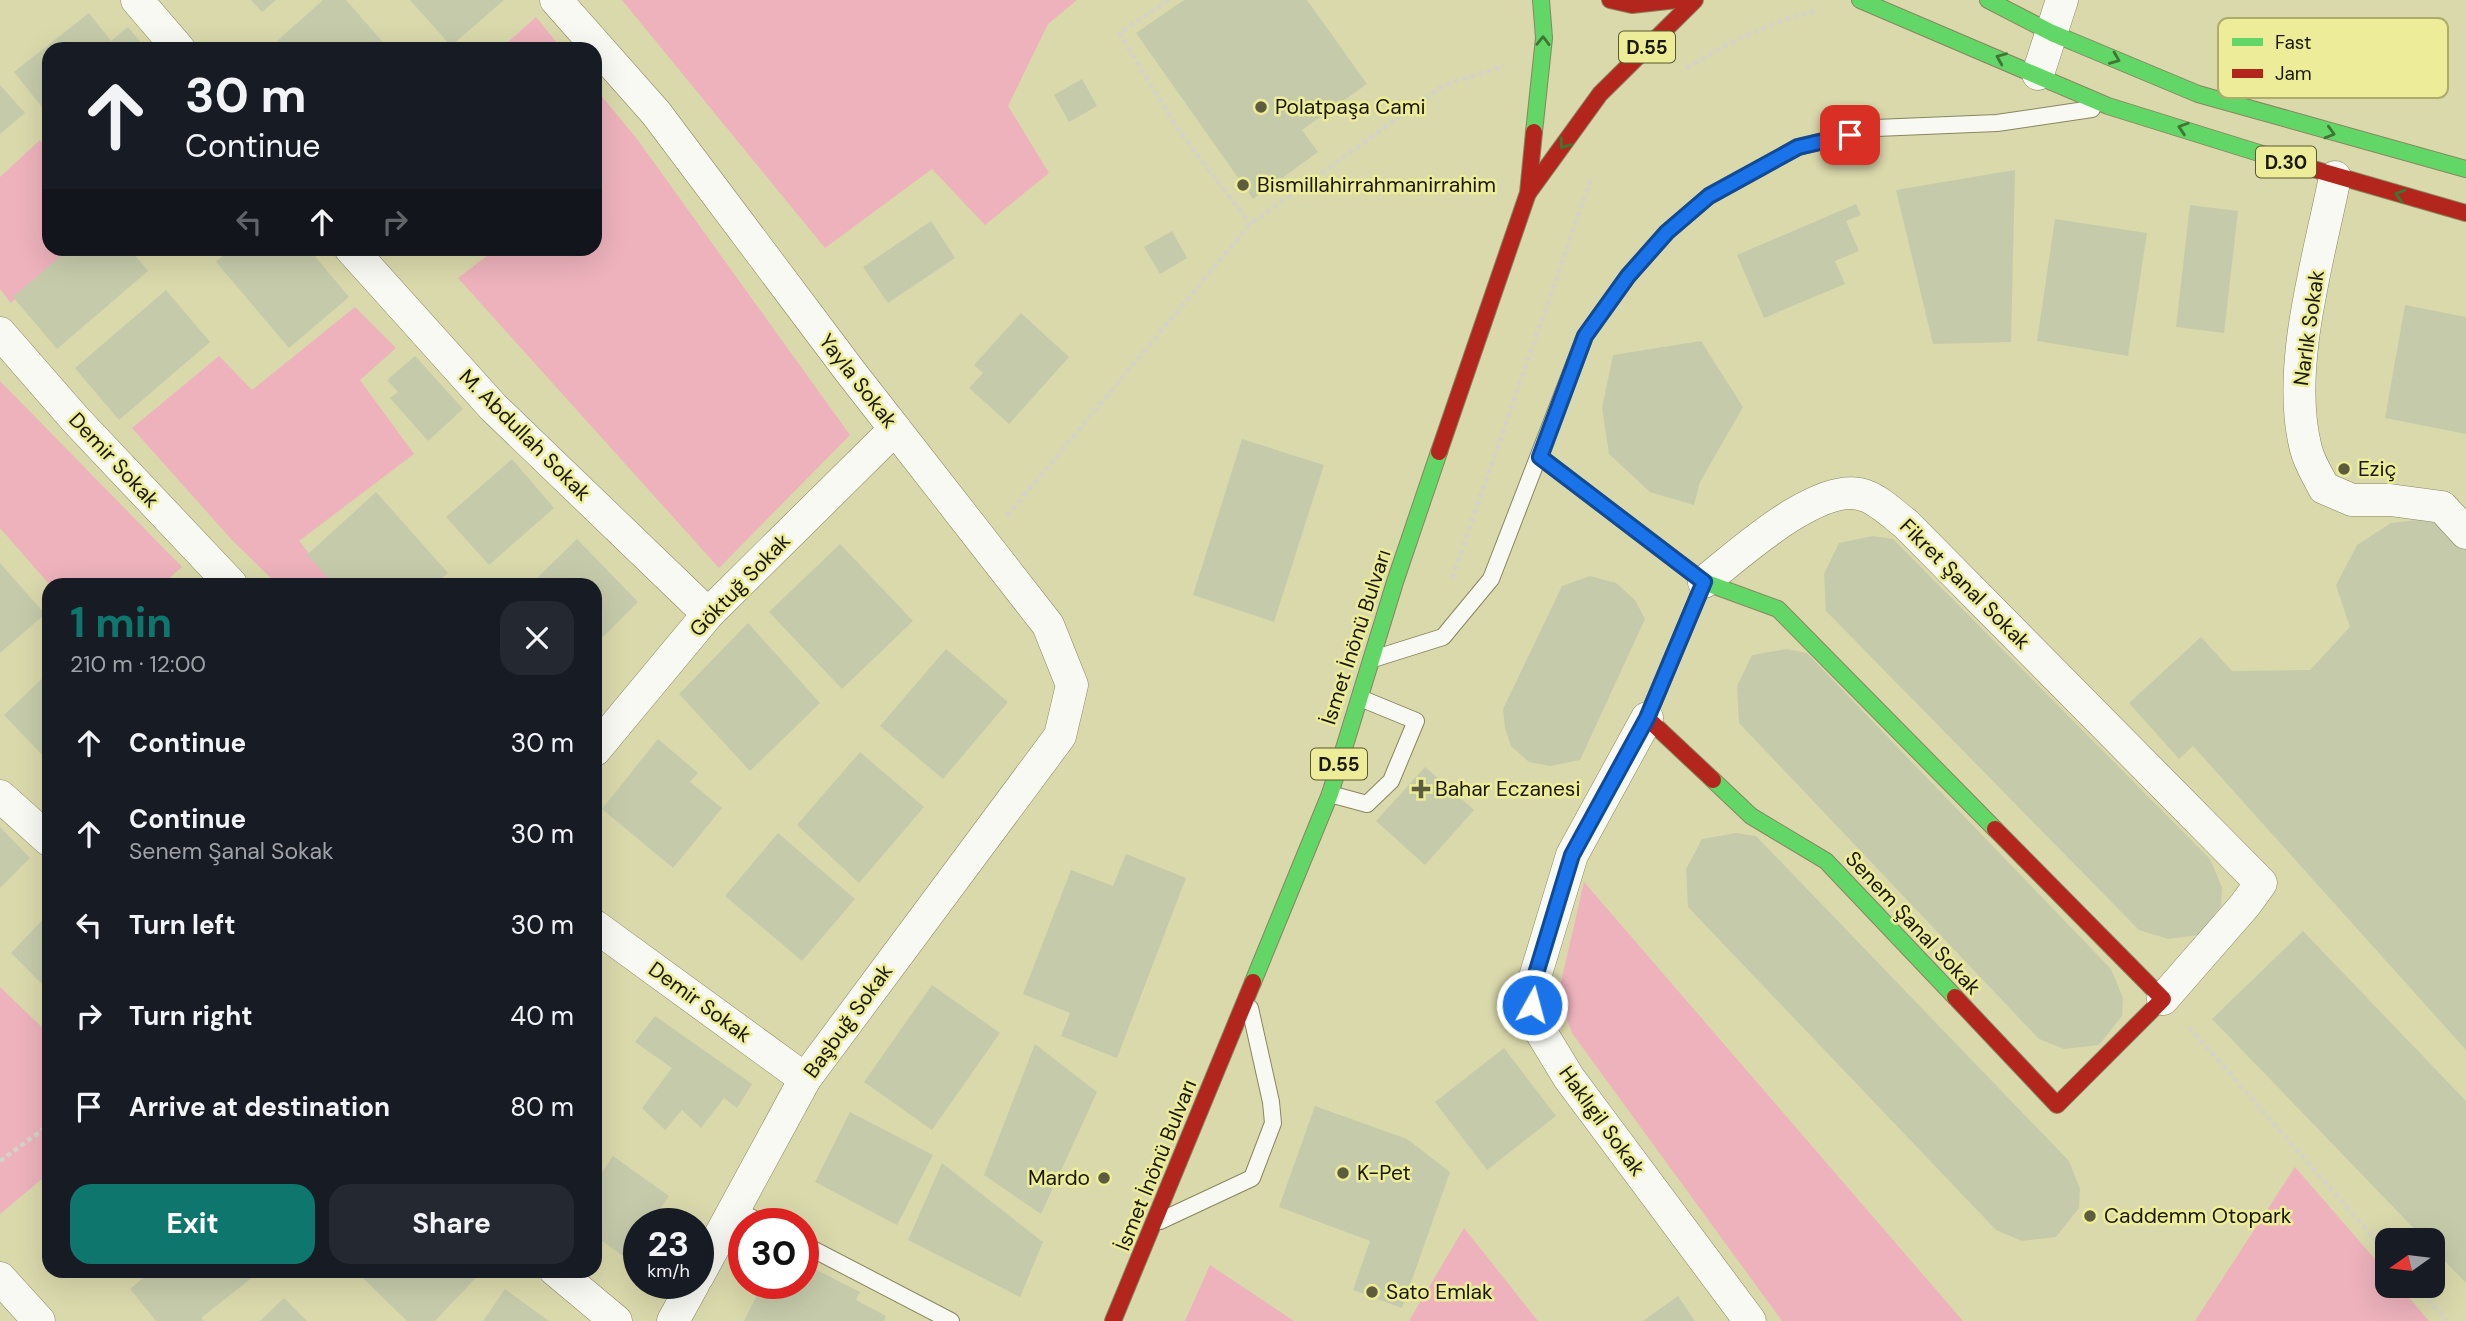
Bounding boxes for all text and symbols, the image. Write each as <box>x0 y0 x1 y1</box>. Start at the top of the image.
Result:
legend <box>2218 18 2448 98</box>
text: Fast <box>2275 30 2311 55</box>
road number: D.55 <box>1619 32 1675 62</box>
one-way arrow <box>1536 35 1551 46</box>
one-way arrow <box>2108 51 2120 65</box>
one-way arrow <box>1996 53 2008 67</box>
text: Jam <box>2275 61 2312 86</box>
text: 30 m <box>185 63 307 127</box>
icon: ahead <box>70 70 161 161</box>
place label: Polatpaşa Cami <box>1275 93 1425 121</box>
marker: Polatpaşa Cami <box>1253 99 1269 115</box>
pin <box>1820 105 1880 165</box>
icon: arrive <box>1831 116 1869 154</box>
one-way arrow <box>2177 121 2189 136</box>
one-way arrow <box>2324 124 2336 139</box>
text: Continue <box>185 125 320 167</box>
one-way arrow <box>1560 136 1572 149</box>
road number: D.30 <box>2256 146 2316 178</box>
place label: Bismillahirrahmanirrahim <box>1257 171 1496 199</box>
marker: Bismillahirrahmanirrahim <box>1235 177 1251 193</box>
one-way arrow <box>2394 189 2406 203</box>
icon: left <box>230 203 268 241</box>
icon: ahead <box>303 203 341 241</box>
icon: right <box>376 203 414 241</box>
street label: Narlık Sokak <box>2287 268 2331 388</box>
street label: Yayla Sokak <box>812 328 904 434</box>
street label: M. Abdullah Sokak <box>453 363 597 507</box>
street label: Demir Sokak <box>63 406 166 514</box>
place label: Eziç <box>2358 455 2397 483</box>
marker: Eziç <box>2336 461 2352 477</box>
street label: Fikret Şanal Sokak <box>1894 513 2037 656</box>
street label: Göktuğ Sokak <box>684 527 797 643</box>
street label: İsmet İnönü Bulvarı <box>1314 546 1398 728</box>
text: 1 min <box>70 595 172 650</box>
button: close <box>500 601 574 675</box>
text: 210 m · 12:00 <box>70 649 206 679</box>
icon: ahead <box>70 724 108 762</box>
text: Continue <box>129 726 246 760</box>
text: 30 m <box>511 726 574 760</box>
road number: D.55 <box>1311 748 1367 779</box>
place label: Bahar Eczanesi <box>1435 775 1580 803</box>
marker: Bahar Eczanesi <box>1413 781 1429 797</box>
text: Continue <box>129 802 246 836</box>
icon: ahead <box>70 815 108 853</box>
text: 30 m <box>511 817 574 851</box>
text: Senem Şanal Sokak <box>129 836 334 866</box>
street label: Senem Şanal Sokak <box>1839 845 1987 1001</box>
icon: left <box>70 906 108 944</box>
text: Turn left <box>129 908 236 942</box>
text: 30 m <box>511 908 574 942</box>
street label: Demir Sokak <box>643 955 757 1049</box>
street label: Başbuğ Sokak <box>797 958 899 1084</box>
position arrow <box>1495 968 1569 1042</box>
icon: right <box>70 997 108 1035</box>
text: Turn right <box>129 999 253 1033</box>
text: 40 m <box>510 999 574 1033</box>
street label: Haklıgil Sokak <box>1553 1060 1652 1182</box>
street label: İsmet İnönü Bulvarı <box>1109 1075 1203 1255</box>
icon: arrive <box>70 1088 108 1126</box>
text: Arrive at destination <box>129 1090 390 1124</box>
text: 80 m <box>510 1090 574 1124</box>
place label: K-Pet <box>1357 1159 1411 1187</box>
place label: Mardo <box>1028 1164 1090 1192</box>
marker: K-Pet <box>1335 1165 1351 1181</box>
marker: Mardo <box>1096 1170 1112 1186</box>
button: Exit <box>70 1184 315 1264</box>
button: Share <box>329 1184 574 1264</box>
place label: Caddemm Otopark <box>2104 1202 2292 1230</box>
speed limit sign: 30 <box>728 1208 819 1299</box>
marker: Caddemm Otopark <box>2082 1208 2098 1224</box>
text: 23 <box>648 1221 689 1267</box>
north arrow <box>2375 1228 2445 1298</box>
map controls <box>2375 1228 2445 1298</box>
text: km/h <box>647 1259 690 1283</box>
place label: Sato Emlak <box>1386 1278 1493 1306</box>
marker: Sato Emlak <box>1364 1284 1380 1300</box>

